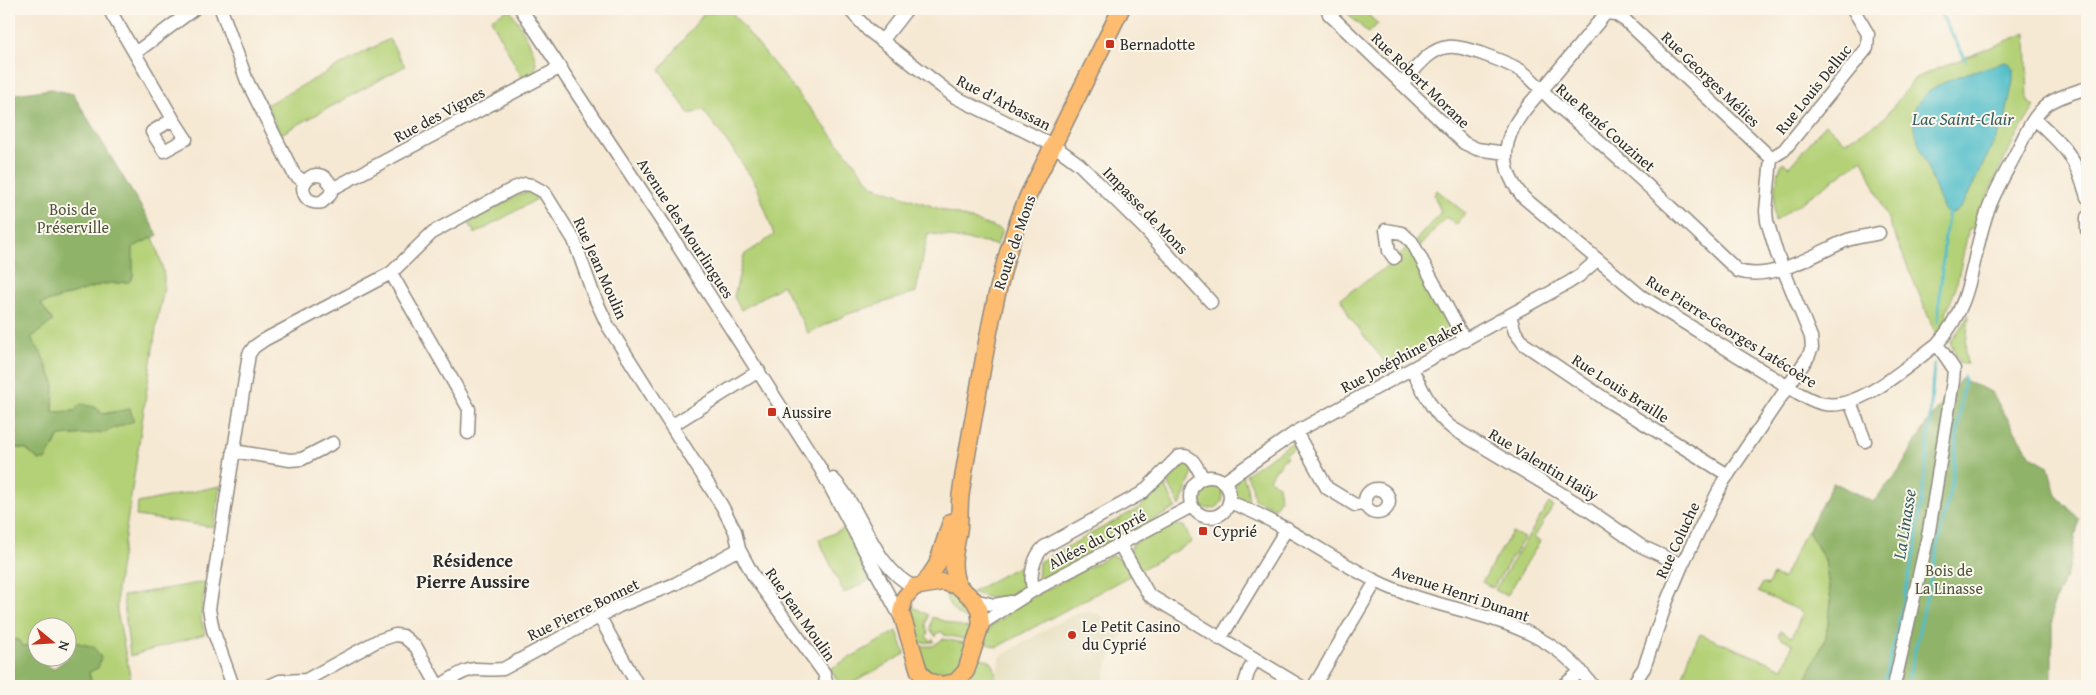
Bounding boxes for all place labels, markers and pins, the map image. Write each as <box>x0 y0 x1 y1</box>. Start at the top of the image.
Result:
place label: Bernadotte <box>1120 32 1195 56</box>
marker: Bernadotte <box>1104 38 1116 50</box>
place label: Aussire <box>782 400 831 424</box>
marker: Aussire <box>766 406 778 418</box>
place label: Cyprié <box>1213 519 1257 543</box>
marker: Cyprié <box>1197 525 1209 537</box>
place label: Le Petit Casino du Cyprié <box>1082 614 1181 656</box>
marker: Le Petit Casino du Cyprié <box>1066 629 1078 641</box>

